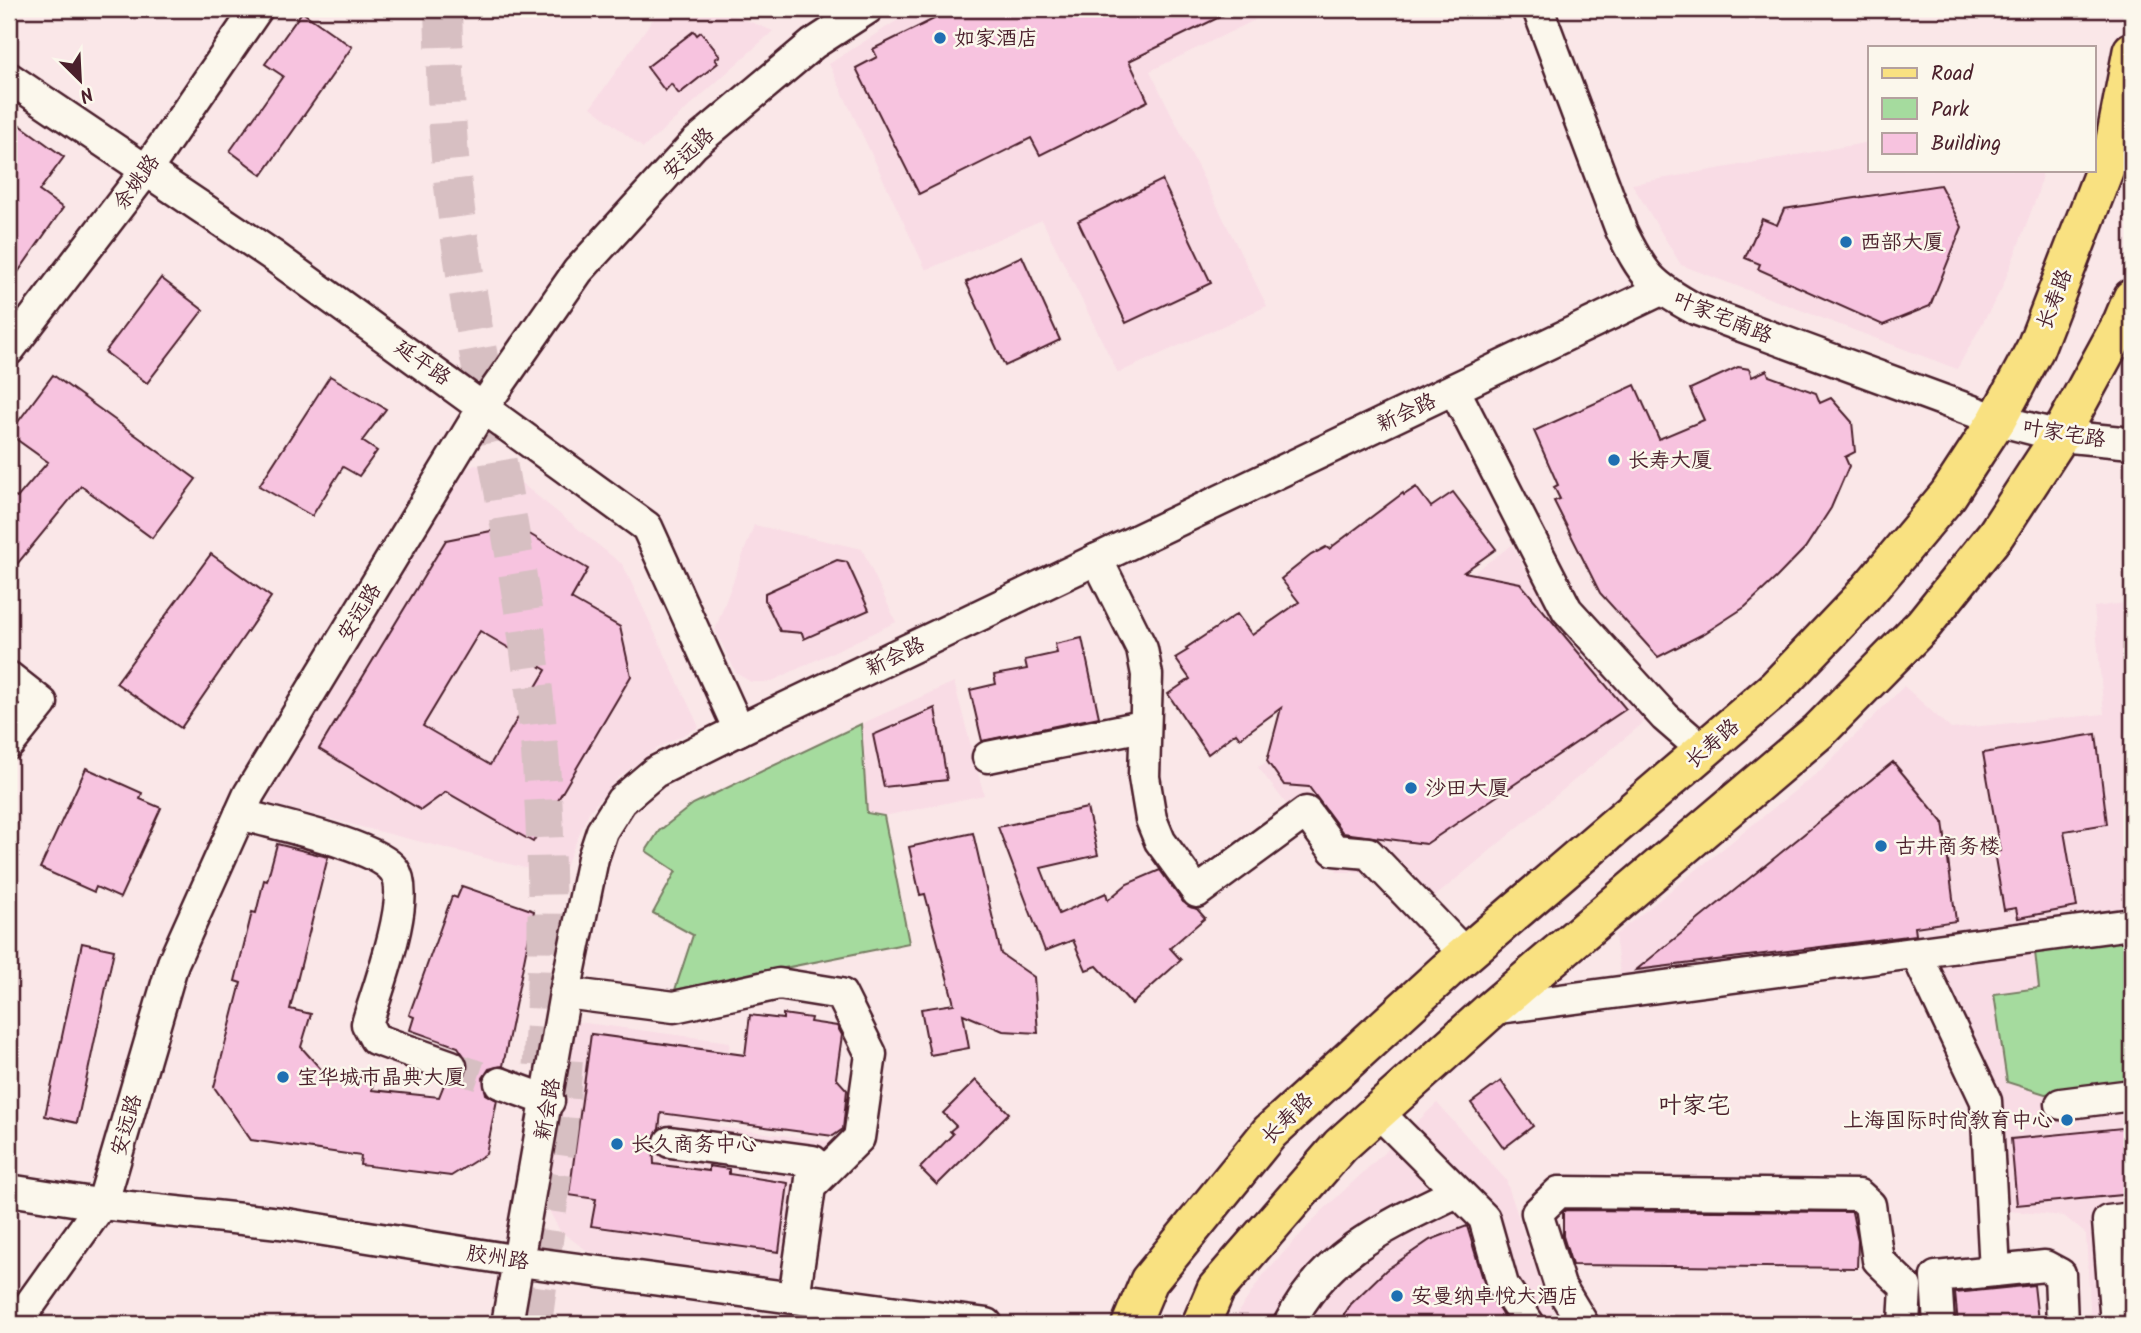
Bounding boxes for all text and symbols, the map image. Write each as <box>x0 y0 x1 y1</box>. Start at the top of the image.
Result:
place label: 如家酒店 <box>954 23 1038 56</box>
marker: 如家酒店 <box>932 30 948 46</box>
north arrow <box>46 46 116 116</box>
legend <box>1868 46 2096 172</box>
text: Road <box>1931 58 1974 91</box>
text: N <box>75 78 98 110</box>
text: Park <box>1931 94 1969 127</box>
street label: 安远路 <box>655 120 723 188</box>
text: Building <box>1931 128 2001 161</box>
street label: 余姚路 <box>105 148 169 218</box>
place label: 西部大厦 <box>1860 227 1944 260</box>
marker: 西部大厦 <box>1838 234 1854 250</box>
street label: 长寿路 <box>2029 264 2082 335</box>
street label: 叶家宅南路 <box>1668 283 1777 353</box>
street label: 延平路 <box>387 332 457 395</box>
street label: 新会路 <box>1371 385 1442 442</box>
street label: 叶家宅路 <box>2020 412 2108 457</box>
place label: 长寿大厦 <box>1628 445 1712 478</box>
marker: 长寿大厦 <box>1606 452 1622 468</box>
street label: 安远路 <box>330 577 391 648</box>
street label: 新会路 <box>860 629 931 686</box>
street label: 长寿路 <box>1678 711 1748 777</box>
place label: 沙田大厦 <box>1425 773 1509 806</box>
marker: 沙田大厦 <box>1403 780 1419 796</box>
place label: 古井商务楼 <box>1895 831 2000 864</box>
marker: 古井商务楼 <box>1873 838 1889 854</box>
place label: 宝华城市晶典大厦 <box>297 1062 465 1095</box>
marker: 宝华城市晶典大厦 <box>275 1069 291 1085</box>
street label: 新会路 <box>527 1075 570 1143</box>
street label: 长寿路 <box>1254 1085 1322 1153</box>
district label: 叶家宅 <box>1658 1087 1730 1126</box>
street label: 安远路 <box>103 1091 152 1160</box>
place label: 上海国际时尚教育中心 <box>1843 1105 2053 1138</box>
marker: 上海国际时尚教育中心 <box>2059 1112 2075 1128</box>
place label: 长久商务中心 <box>631 1129 757 1162</box>
marker: 长久商务中心 <box>609 1136 625 1152</box>
street label: 胶州路 <box>464 1237 531 1280</box>
place label: 安曼纳卓悦大酒店 <box>1411 1281 1579 1314</box>
marker: 安曼纳卓悦大酒店 <box>1389 1288 1405 1304</box>

